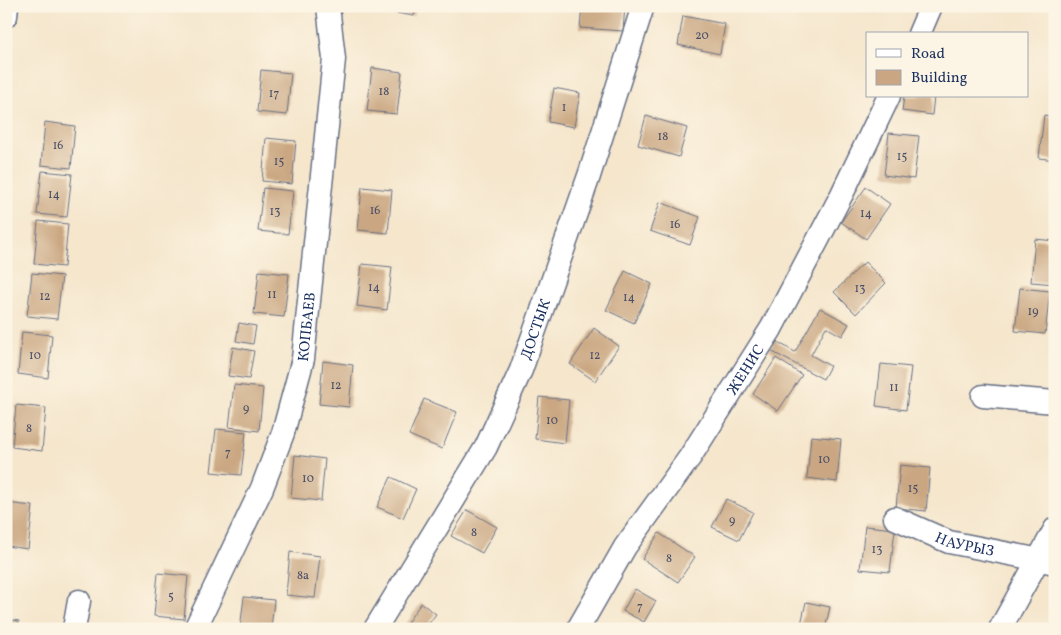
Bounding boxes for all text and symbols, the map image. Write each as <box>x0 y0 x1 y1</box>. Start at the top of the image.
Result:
house number: 20 <box>695 28 709 44</box>
legend <box>866 32 1028 98</box>
text: Road <box>911 44 945 65</box>
text: Building <box>911 68 968 89</box>
house number: 18 <box>379 84 389 100</box>
house number: 17 <box>269 86 279 102</box>
house number: 1 <box>562 100 566 116</box>
house number: 18 <box>658 129 668 145</box>
house number: 16 <box>53 138 63 154</box>
house number: 15 <box>897 149 907 165</box>
house number: 15 <box>274 154 284 170</box>
house number: 14 <box>48 187 60 203</box>
house number: 16 <box>370 203 380 219</box>
house number: 13 <box>270 204 280 220</box>
house number: 14 <box>860 206 872 222</box>
house number: 16 <box>670 217 680 233</box>
house number: 14 <box>368 280 380 296</box>
house number: 13 <box>855 281 865 297</box>
house number: 11 <box>267 287 277 303</box>
house number: 12 <box>39 289 51 305</box>
house number: 14 <box>623 290 635 306</box>
street label: КОПБАЕВ <box>294 291 322 363</box>
street label: ДОСТЫК <box>516 296 557 363</box>
house number: 19 <box>1028 304 1038 320</box>
street label: ЖЕНИС <box>723 341 771 400</box>
house number: 10 <box>29 348 41 364</box>
house number: 12 <box>589 348 601 364</box>
house number: 12 <box>330 378 342 394</box>
house number: 11 <box>889 380 899 396</box>
house number: 9 <box>243 401 249 417</box>
house number: 10 <box>546 413 558 429</box>
house number: 8 <box>26 421 32 437</box>
house number: 7 <box>225 445 231 461</box>
house number: 10 <box>818 452 830 468</box>
house number: 10 <box>302 471 314 487</box>
house number: 15 <box>908 481 918 497</box>
house number: 9 <box>729 513 735 529</box>
house number: 8 <box>471 525 477 541</box>
street label: НАУРЫЗ <box>931 528 996 563</box>
house number: 13 <box>872 542 882 558</box>
house number: 8 <box>666 551 672 567</box>
house number: 8а <box>297 568 309 584</box>
house number: 5 <box>168 589 174 605</box>
house number: 7 <box>637 599 643 615</box>

